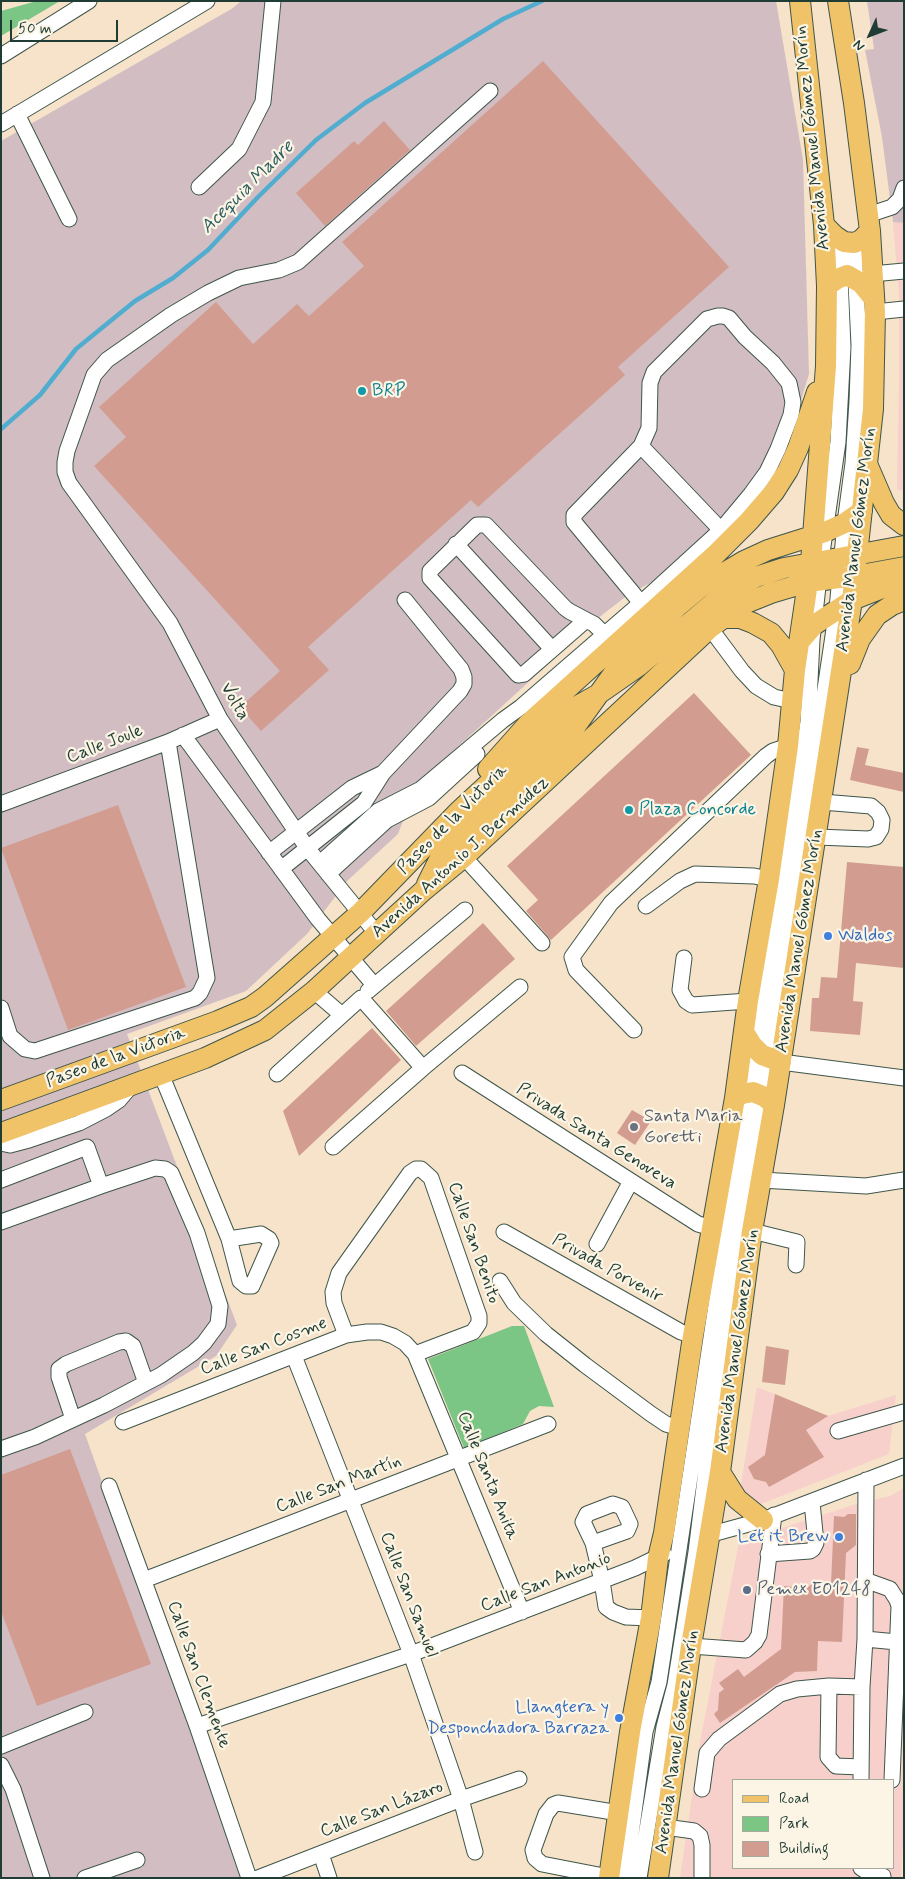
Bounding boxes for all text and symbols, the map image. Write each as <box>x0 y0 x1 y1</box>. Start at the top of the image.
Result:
scale bar <box>12 10 120 42</box>
north arrow <box>845 10 895 60</box>
text: 50 m <box>18 19 52 39</box>
street label: Avenida Manuel Gómez Morín <box>790 25 836 251</box>
text: N <box>849 36 869 55</box>
water label: Acequia Madre <box>197 137 299 239</box>
place label: BRP <box>372 380 405 402</box>
marker: BRP <box>356 385 368 397</box>
street label: Avenida Manuel Gómez Morín <box>833 427 881 653</box>
street label: Volta <box>215 679 253 725</box>
street label: Calle Joule <box>64 721 146 769</box>
street label: Paseo de la Victoria <box>393 760 513 880</box>
street label: Avenida Antonio J. Bermúdez <box>368 773 554 943</box>
place label: Plaza Concorde <box>639 799 756 821</box>
marker: Plaza Concorde <box>623 804 635 816</box>
street label: Avenida Manuel Gómez Morín <box>772 828 828 1054</box>
place label: Waldos <box>838 925 893 947</box>
marker: Waldos <box>822 930 834 942</box>
street label: Paseo de la Victoria <box>43 1023 189 1093</box>
street label: Privada Santa Genoveva <box>512 1079 680 1195</box>
place label: Santa Maria Goretti <box>644 1106 742 1148</box>
marker: Santa Maria Goretti <box>628 1121 640 1133</box>
street label: Calle San Benito <box>442 1179 504 1307</box>
street label: Avenida Manuel Gómez Morín <box>712 1228 764 1454</box>
street label: Privada Porvenir <box>548 1230 666 1308</box>
street label: Calle San Cosme <box>198 1313 330 1381</box>
street label: Calle Santa Anita <box>451 1409 523 1543</box>
street label: Calle San Martín <box>273 1451 405 1519</box>
place label: Let it Brew <box>738 1526 829 1548</box>
street label: Calle San Samuel <box>374 1529 442 1661</box>
marker: Let it Brew <box>833 1531 845 1543</box>
street label: Calle San Antonio <box>478 1548 614 1618</box>
place label: Pemex E01248 <box>757 1579 871 1601</box>
marker: Pemex E01248 <box>741 1584 753 1596</box>
street label: Calle San Clemente <box>161 1598 235 1752</box>
street label: Avenida Manuel Gómez Morín <box>652 1629 704 1855</box>
place label: Llangtera y Desponchadora Barraza <box>428 1697 609 1740</box>
marker: Llangtera y Desponchadora Barraza <box>613 1712 625 1724</box>
street label: Calle San Lázaro <box>317 1777 447 1843</box>
legend <box>732 1779 895 1869</box>
text: Road <box>779 1789 809 1809</box>
text: Park <box>779 1814 809 1834</box>
text: Building <box>779 1839 829 1859</box>

